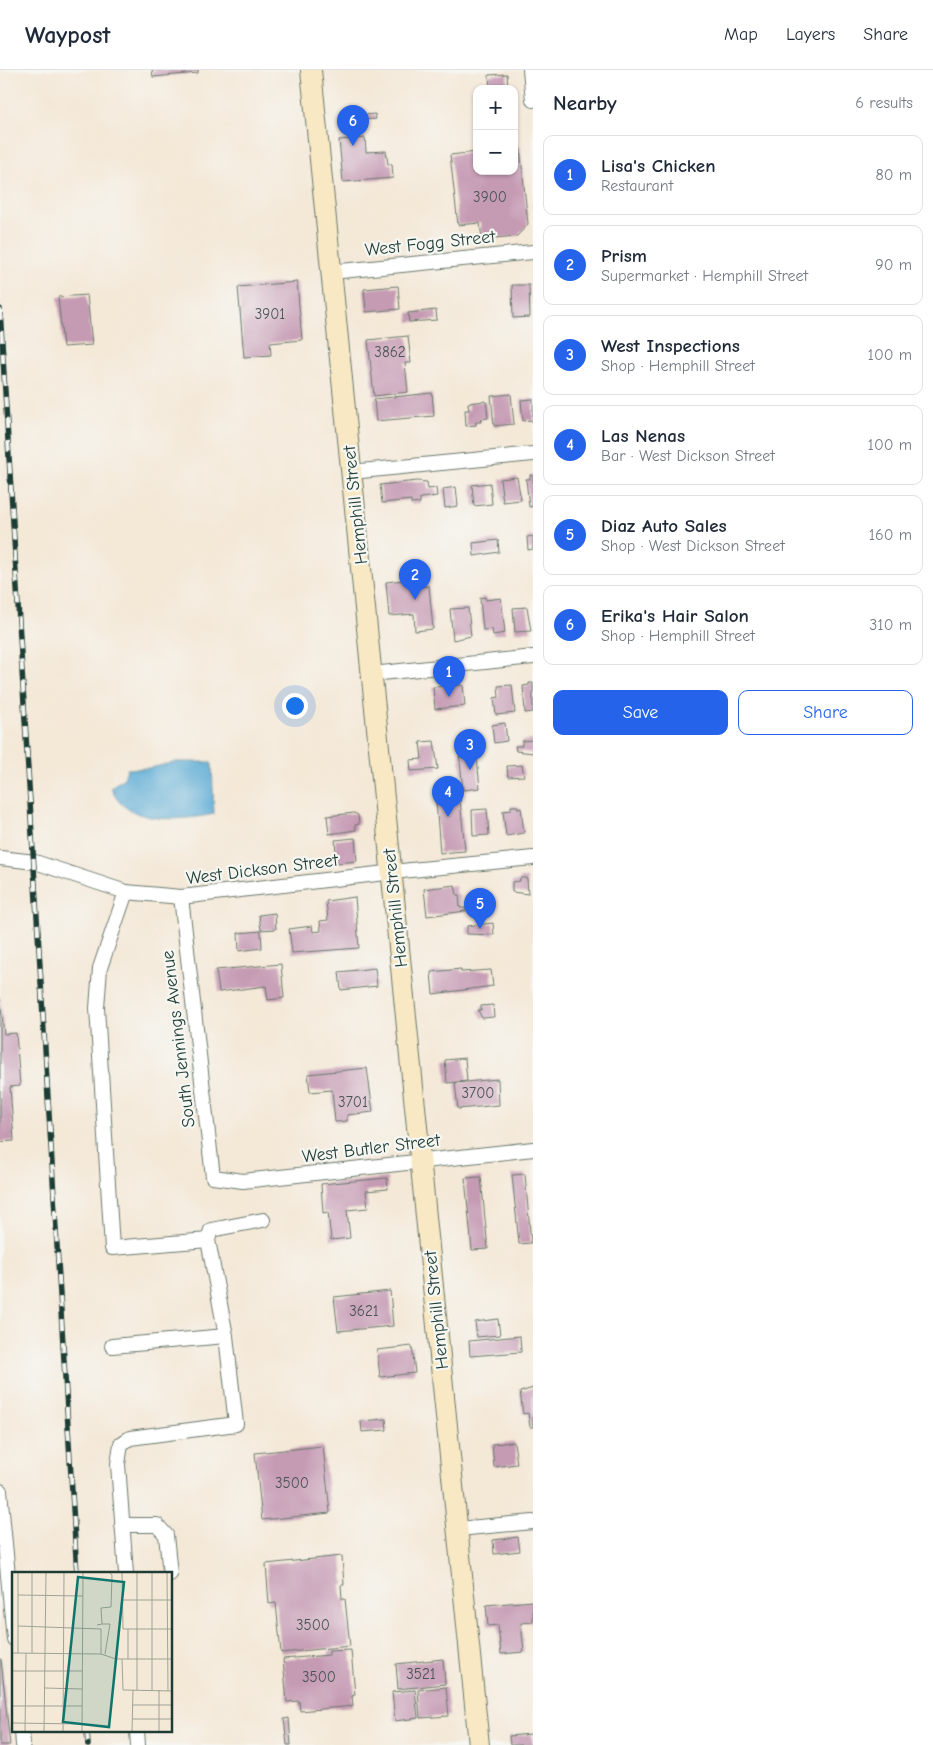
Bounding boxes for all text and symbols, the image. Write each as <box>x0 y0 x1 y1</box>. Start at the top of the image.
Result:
text: Waypost <box>25 21 110 49</box>
text: Map <box>724 24 758 45</box>
text: Layers <box>786 24 835 45</box>
text: Share <box>863 24 908 45</box>
map controls <box>473 85 518 175</box>
button: + <box>473 85 518 130</box>
text: Nearby <box>553 91 617 115</box>
text: 6 results <box>855 94 913 112</box>
pin: 6 <box>337 105 369 146</box>
button: − <box>473 130 518 175</box>
text: Lisa's Chicken <box>601 155 715 177</box>
text: 1 <box>567 166 573 184</box>
text: 80 m <box>875 166 912 184</box>
text: Restaurant <box>601 177 673 195</box>
house number: 3900 <box>473 188 507 206</box>
street label: West Fogg Street <box>364 226 497 261</box>
text: Prism <box>601 245 647 267</box>
text: 2 <box>566 256 574 274</box>
text: 90 m <box>875 256 912 274</box>
text: Supermarket · Hemphill Street <box>601 267 808 285</box>
house number: 3901 <box>255 305 285 323</box>
text: West Inspections <box>601 335 740 357</box>
house number: 3862 <box>374 343 406 361</box>
text: 3 <box>566 346 574 364</box>
text: 100 m <box>868 346 912 364</box>
text: Shop · Hemphill Street <box>601 357 755 375</box>
text: Las Nenas <box>601 425 685 447</box>
text: 4 <box>566 436 574 454</box>
text: 100 m <box>868 436 912 454</box>
street label: Hemphill Street <box>339 444 372 565</box>
text: Bar · West Dickson Street <box>601 447 775 465</box>
text: Diaz Auto Sales <box>601 515 727 537</box>
text: 5 <box>566 526 574 544</box>
text: 160 m <box>869 526 912 544</box>
text: Shop · West Dickson Street <box>601 537 785 555</box>
pin: 2 <box>399 559 431 600</box>
text: Erika's Hair Salon <box>601 605 749 627</box>
text: 6 <box>566 616 574 634</box>
text: 310 m <box>869 616 912 634</box>
text: Shop · Hemphill Street <box>601 627 755 645</box>
pin: 1 <box>433 656 465 697</box>
button: Save <box>553 690 728 735</box>
button: Share <box>738 690 913 735</box>
your location <box>282 693 308 719</box>
pin: 3 <box>454 729 486 770</box>
pin: 4 <box>432 776 464 817</box>
street label: Hemphill Street <box>379 847 412 968</box>
street label: West Dickson Street <box>185 850 340 889</box>
pin: 5 <box>464 888 496 929</box>
street label: South Jennings Avenue <box>157 949 200 1129</box>
house number: 3700 <box>462 1084 494 1102</box>
house number: 3701 <box>338 1093 368 1111</box>
street label: West Butler Street <box>301 1130 442 1167</box>
street label: Hemphill Street <box>420 1249 453 1370</box>
house number: 3621 <box>349 1302 379 1320</box>
house number: 3500 <box>275 1474 309 1492</box>
inset map <box>12 1572 172 1732</box>
house number: 3500 <box>296 1616 330 1634</box>
house number: 3521 <box>406 1665 436 1683</box>
house number: 3500 <box>302 1668 336 1686</box>

